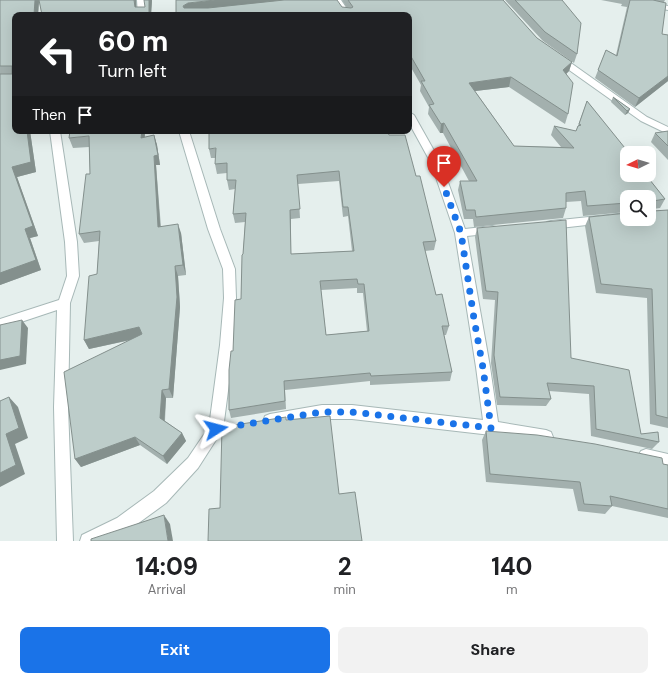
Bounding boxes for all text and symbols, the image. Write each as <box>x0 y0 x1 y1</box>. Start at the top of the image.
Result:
text: 60 m <box>98 23 168 60</box>
icon: left <box>32 28 84 80</box>
text: Turn left <box>98 59 167 83</box>
icon: arrive <box>74 104 96 126</box>
text: Then <box>32 105 66 125</box>
pin <box>427 146 461 187</box>
north arrow <box>620 146 656 182</box>
map controls <box>620 146 656 226</box>
icon: arrive <box>433 152 455 174</box>
button: search <box>620 190 656 226</box>
position arrow <box>195 408 237 450</box>
text: 14:09 <box>136 551 198 582</box>
text: 2 <box>338 551 352 582</box>
text: 140 <box>491 551 532 582</box>
text: Arrival <box>148 581 186 598</box>
text: min <box>334 581 356 598</box>
text: m <box>506 581 518 598</box>
button: Exit <box>20 627 330 673</box>
button: Share <box>338 627 648 673</box>

